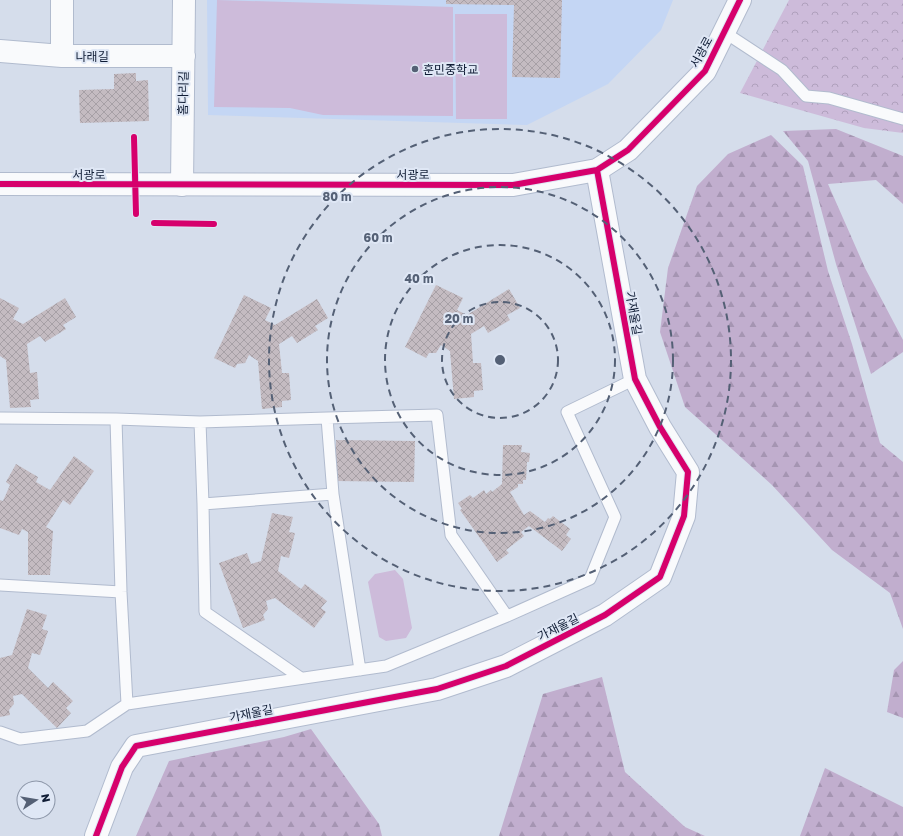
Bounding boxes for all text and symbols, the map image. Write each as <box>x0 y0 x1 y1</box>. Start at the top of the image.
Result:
street label: 서광로 <box>686 34 716 70</box>
street label: 나래길 <box>75 49 109 64</box>
place label: 훈민중학교 <box>423 62 478 77</box>
marker: 훈민중학교 <box>410 64 420 74</box>
street label: 홈다리길 <box>175 71 191 115</box>
street label: 서광로 <box>72 167 106 182</box>
street label: 서광로 <box>396 167 430 182</box>
text: 80 m <box>323 189 351 204</box>
text: 60 m <box>364 230 392 245</box>
text: 40 m <box>405 271 433 286</box>
street label: 가재울길 <box>623 290 645 336</box>
text: 20 m <box>445 311 473 326</box>
centre of rings <box>493 353 507 367</box>
street label: 가재울길 <box>535 610 581 644</box>
street label: 가재울길 <box>228 701 274 725</box>
north arrow <box>16 780 56 820</box>
text: N <box>39 792 53 803</box>

